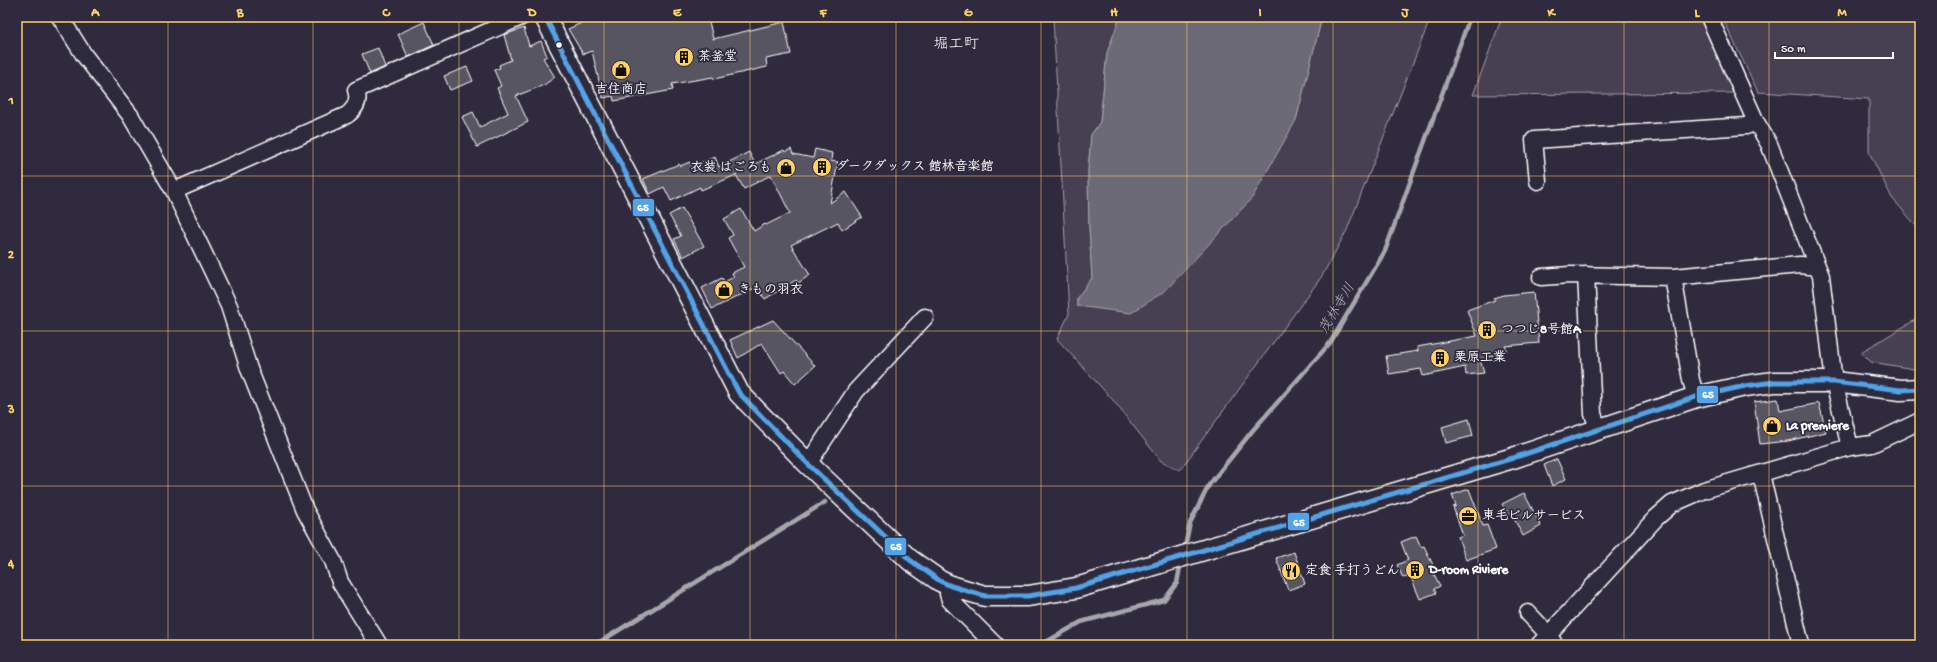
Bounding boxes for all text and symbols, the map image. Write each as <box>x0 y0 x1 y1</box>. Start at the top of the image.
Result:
text: A <box>90 6 100 21</box>
text: B <box>236 6 245 21</box>
text: C <box>381 6 391 21</box>
text: D <box>527 6 537 21</box>
text: E <box>673 6 682 21</box>
text: F <box>819 6 828 21</box>
text: G <box>964 6 973 21</box>
text: H <box>1110 6 1118 21</box>
text: I <box>1258 6 1262 21</box>
text: J <box>1401 6 1410 21</box>
text: K <box>1546 6 1556 21</box>
text: L <box>1695 6 1701 21</box>
text: M <box>1837 6 1847 21</box>
scale bar <box>1775 34 1893 60</box>
district label: 堀工町 <box>933 36 979 54</box>
unlabelled marker <box>554 40 564 50</box>
text: 50 m <box>1781 43 1806 57</box>
building icon: 茶釜堂 <box>673 46 695 68</box>
place label: 茶釜堂 <box>698 49 737 65</box>
shop icon: 吉住商店 <box>610 59 632 81</box>
place label: 吉住商店 <box>595 82 647 98</box>
text: 1 <box>7 94 14 109</box>
building icon: ダークダックス 館林音楽館 <box>811 156 833 178</box>
shop icon: 衣装 はごろも <box>775 157 797 179</box>
place label: ダークダックス 館林音楽館 <box>836 159 994 175</box>
place label: 衣装 はごろも <box>690 160 772 176</box>
line badge: 65 <box>632 198 655 217</box>
text: 65 <box>637 203 649 215</box>
text: 2 <box>8 248 15 263</box>
shop icon: きもの羽衣 <box>713 279 735 301</box>
water label: 茂林寺川 <box>1315 280 1360 337</box>
place label: きもの羽衣 <box>738 282 803 298</box>
building icon: つつじ8号館A <box>1476 319 1498 341</box>
place label: つつじ8号館A <box>1501 322 1582 338</box>
building icon: 栗原工業 <box>1429 347 1451 369</box>
place label: 栗原工業 <box>1454 350 1506 366</box>
line badge: 65 <box>1696 385 1719 404</box>
text: 65 <box>1702 390 1714 402</box>
text: 3 <box>7 403 15 418</box>
shop icon: La premiere <box>1761 415 1783 437</box>
place label: La premiere <box>1786 419 1850 435</box>
office icon: 東毛ビルサービス <box>1457 505 1479 527</box>
place label: 東毛ビルサービス <box>1482 508 1585 524</box>
line badge: 65 <box>1287 512 1310 531</box>
text: 65 <box>1293 518 1305 530</box>
line badge: 65 <box>884 537 907 556</box>
text: 65 <box>890 542 902 554</box>
text: 4 <box>7 557 15 572</box>
building icon: D-room Riviere <box>1404 559 1426 581</box>
restaurant icon: 定食 手打うどん <box>1280 560 1302 582</box>
place label: 定食 手打うどん <box>1305 563 1400 579</box>
place label: D-room Riviere <box>1428 563 1509 578</box>

